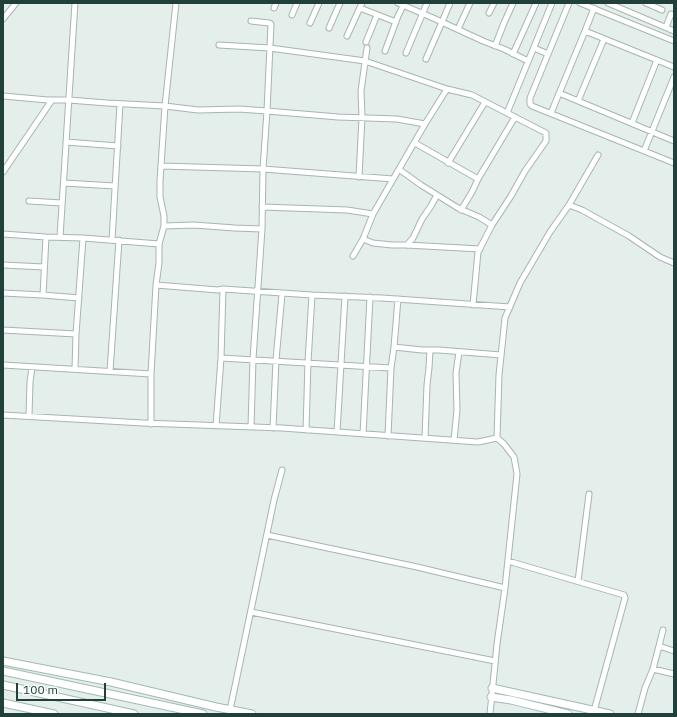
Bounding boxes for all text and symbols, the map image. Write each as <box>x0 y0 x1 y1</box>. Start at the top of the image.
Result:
scale bar <box>18 675 108 701</box>
text: 100 m <box>23 682 58 697</box>

